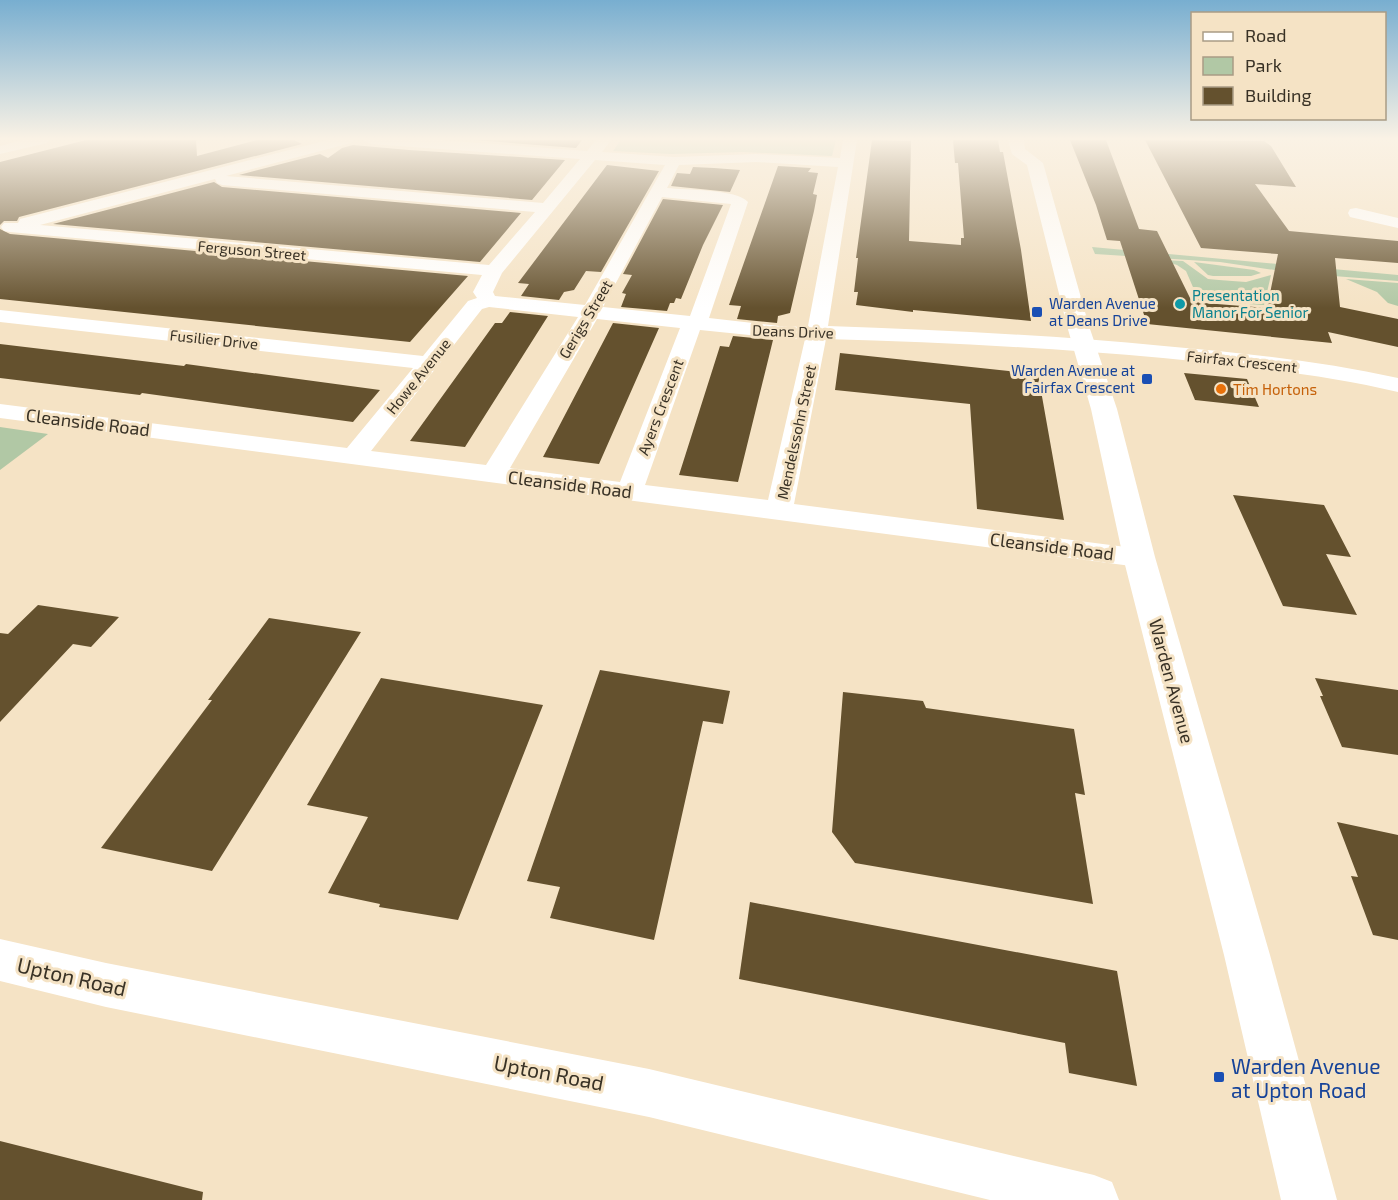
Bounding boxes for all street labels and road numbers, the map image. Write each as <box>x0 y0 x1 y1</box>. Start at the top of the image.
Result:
street label: Ferguson Street <box>197 236 307 264</box>
street label: Gerigs Street <box>555 276 616 361</box>
street label: Deans Drive <box>752 321 834 341</box>
street label: Fusilier Drive <box>169 325 259 353</box>
street label: Howe Avenue <box>382 335 454 417</box>
street label: Fairfax Crescent <box>1186 346 1298 376</box>
street label: Ayers Crescent <box>633 356 687 458</box>
street label: Mendelssohn Street <box>773 363 819 501</box>
street label: Cleanside Road <box>25 403 151 441</box>
street label: Cleanside Road <box>507 465 633 503</box>
street label: Cleanside Road <box>989 527 1115 565</box>
street label: Warden Avenue <box>1145 616 1199 746</box>
street label: Upton Road <box>15 951 129 1001</box>
street label: Upton Road <box>492 1049 606 1095</box>

